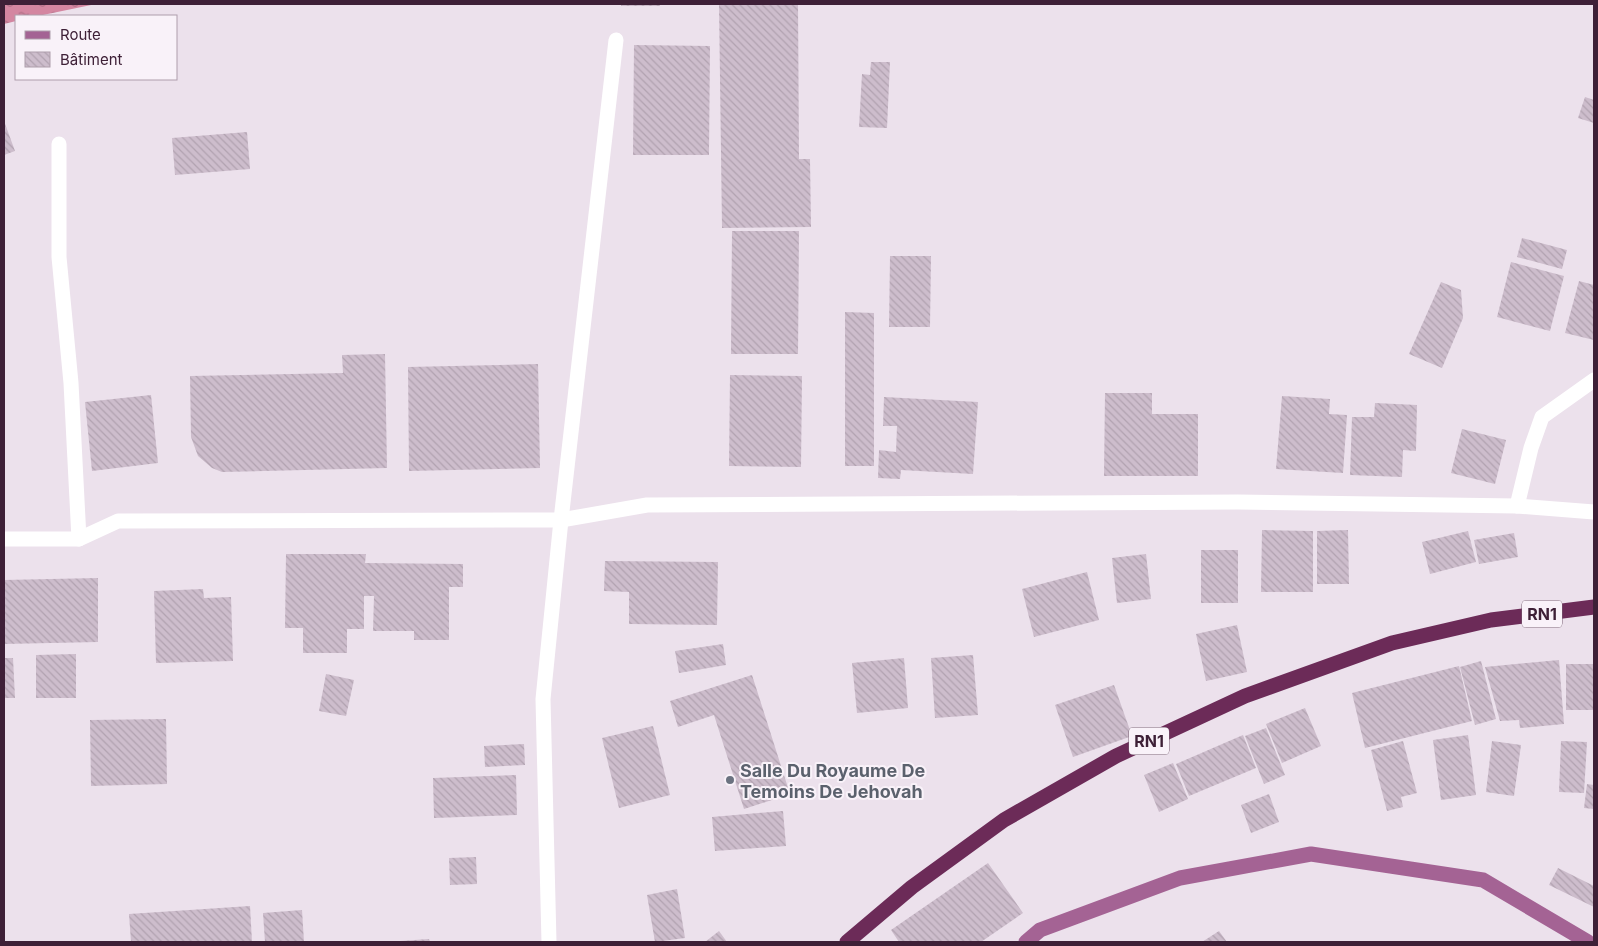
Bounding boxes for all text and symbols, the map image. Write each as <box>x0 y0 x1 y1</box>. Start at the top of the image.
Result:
legend <box>15 15 178 80</box>
text: Route <box>60 25 101 44</box>
text: Bâtiment <box>60 50 123 69</box>
road number: RN1 <box>1522 600 1562 628</box>
road number: RN1 <box>1129 728 1169 754</box>
place label: Salle Du Royaume De Temoins De Jehovah <box>740 760 925 802</box>
marker: Salle Du Royaume De Temoins De Jehovah <box>724 774 736 786</box>

